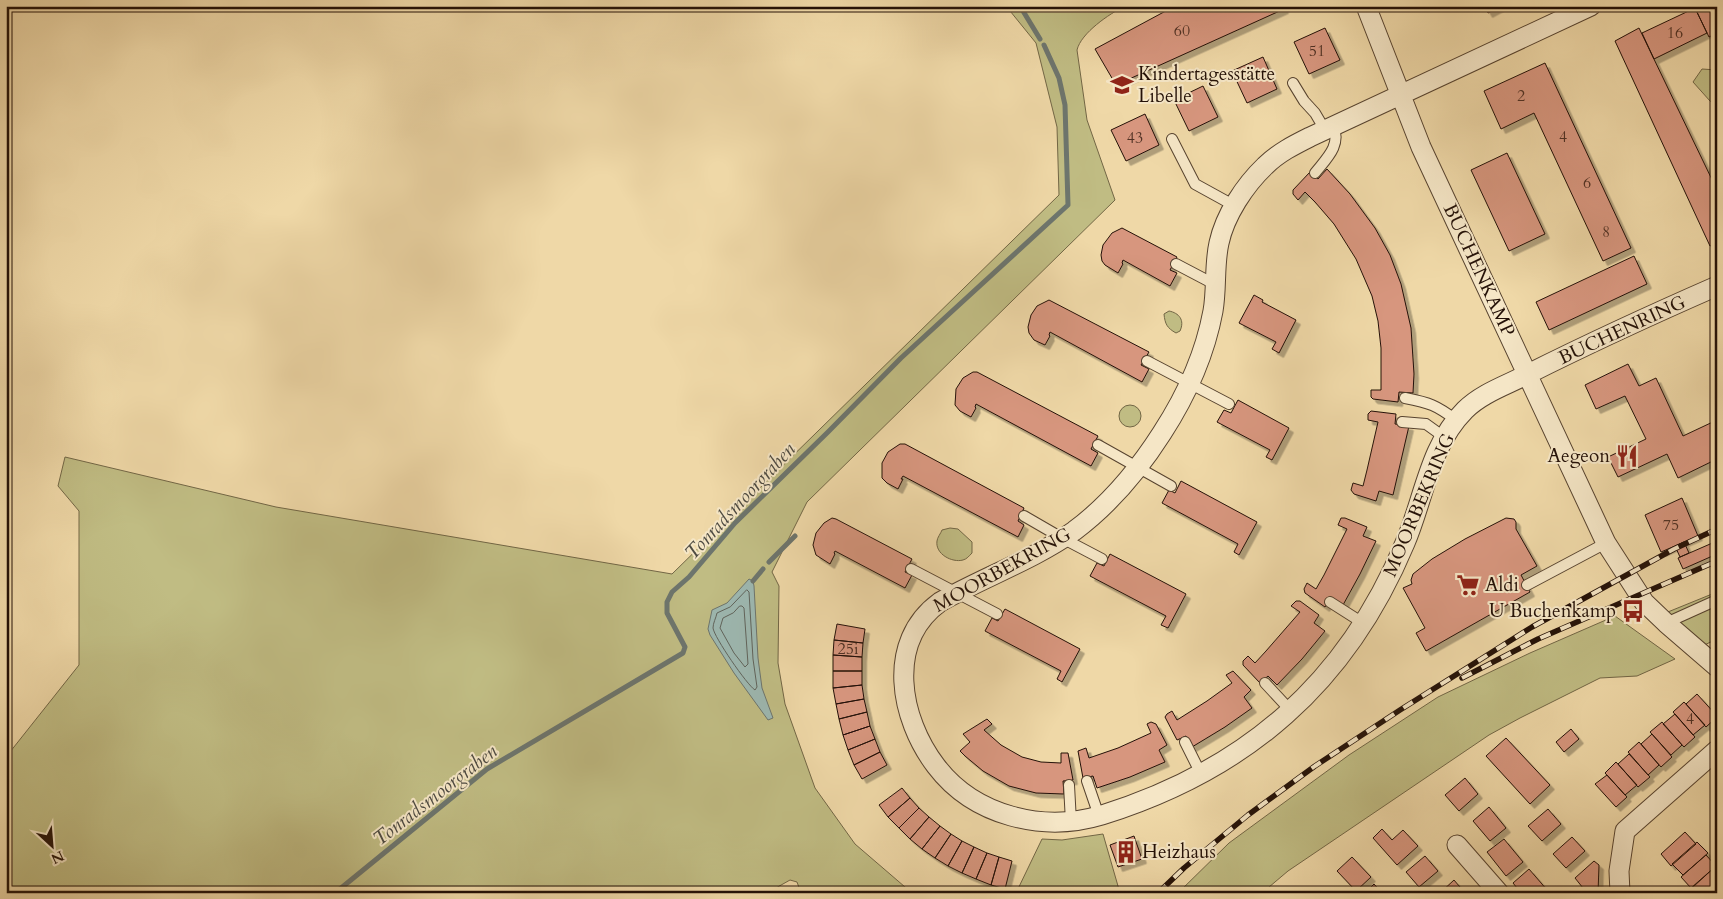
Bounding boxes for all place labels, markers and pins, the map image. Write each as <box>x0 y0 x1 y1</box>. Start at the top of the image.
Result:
place label: Kindertagesstätte Libelle <box>1138 61 1275 109</box>
school or university icon: Kindertagesstätte Libelle <box>1109 72 1135 98</box>
place label: Aegeon <box>1548 443 1610 469</box>
restaurant icon: Aegeon <box>1614 443 1640 469</box>
supermarket icon: Aldi <box>1455 572 1481 598</box>
place label: Aldi <box>1485 572 1519 598</box>
place label: U Buchenkamp <box>1489 598 1616 624</box>
bus stop icon: U Buchenkamp <box>1620 598 1646 624</box>
building icon: Heizhaus <box>1113 839 1139 865</box>
place label: Heizhaus <box>1142 839 1216 865</box>

